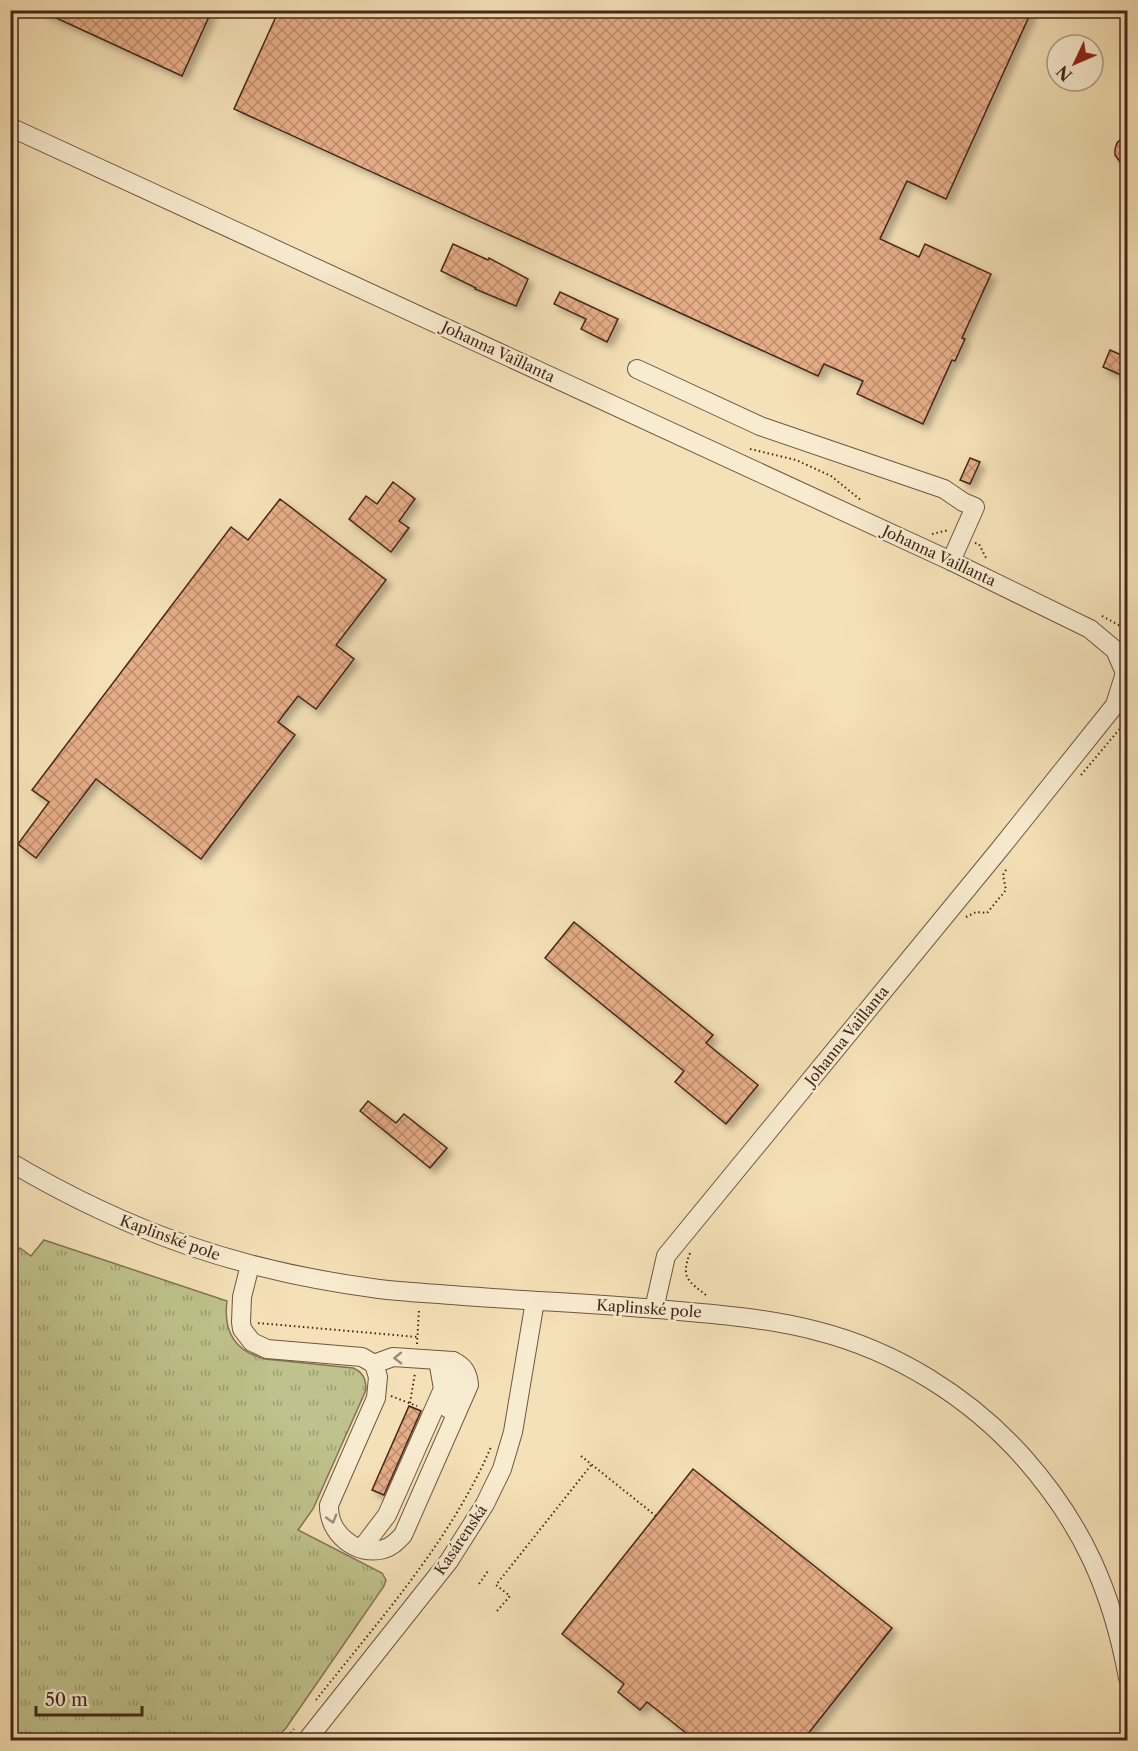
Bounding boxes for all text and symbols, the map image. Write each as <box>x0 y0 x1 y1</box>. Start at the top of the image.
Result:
north arrow <box>1045 33 1105 93</box>
text: N <box>1052 61 1076 85</box>
street label: Johanna Vaillanta <box>437 316 558 386</box>
street label: Johanna Vaillanta <box>878 520 999 590</box>
street label: Johanna Vaillanta <box>799 982 893 1091</box>
street label: Kaplinské pole <box>117 1211 223 1265</box>
street label: Kaplinské pole <box>596 1295 702 1322</box>
one-way arrow <box>393 1352 402 1364</box>
street label: Kasárenská <box>430 1501 491 1579</box>
one-way arrow <box>325 1513 337 1524</box>
scale bar <box>36 1679 142 1717</box>
text: 50 m <box>45 1689 88 1711</box>

